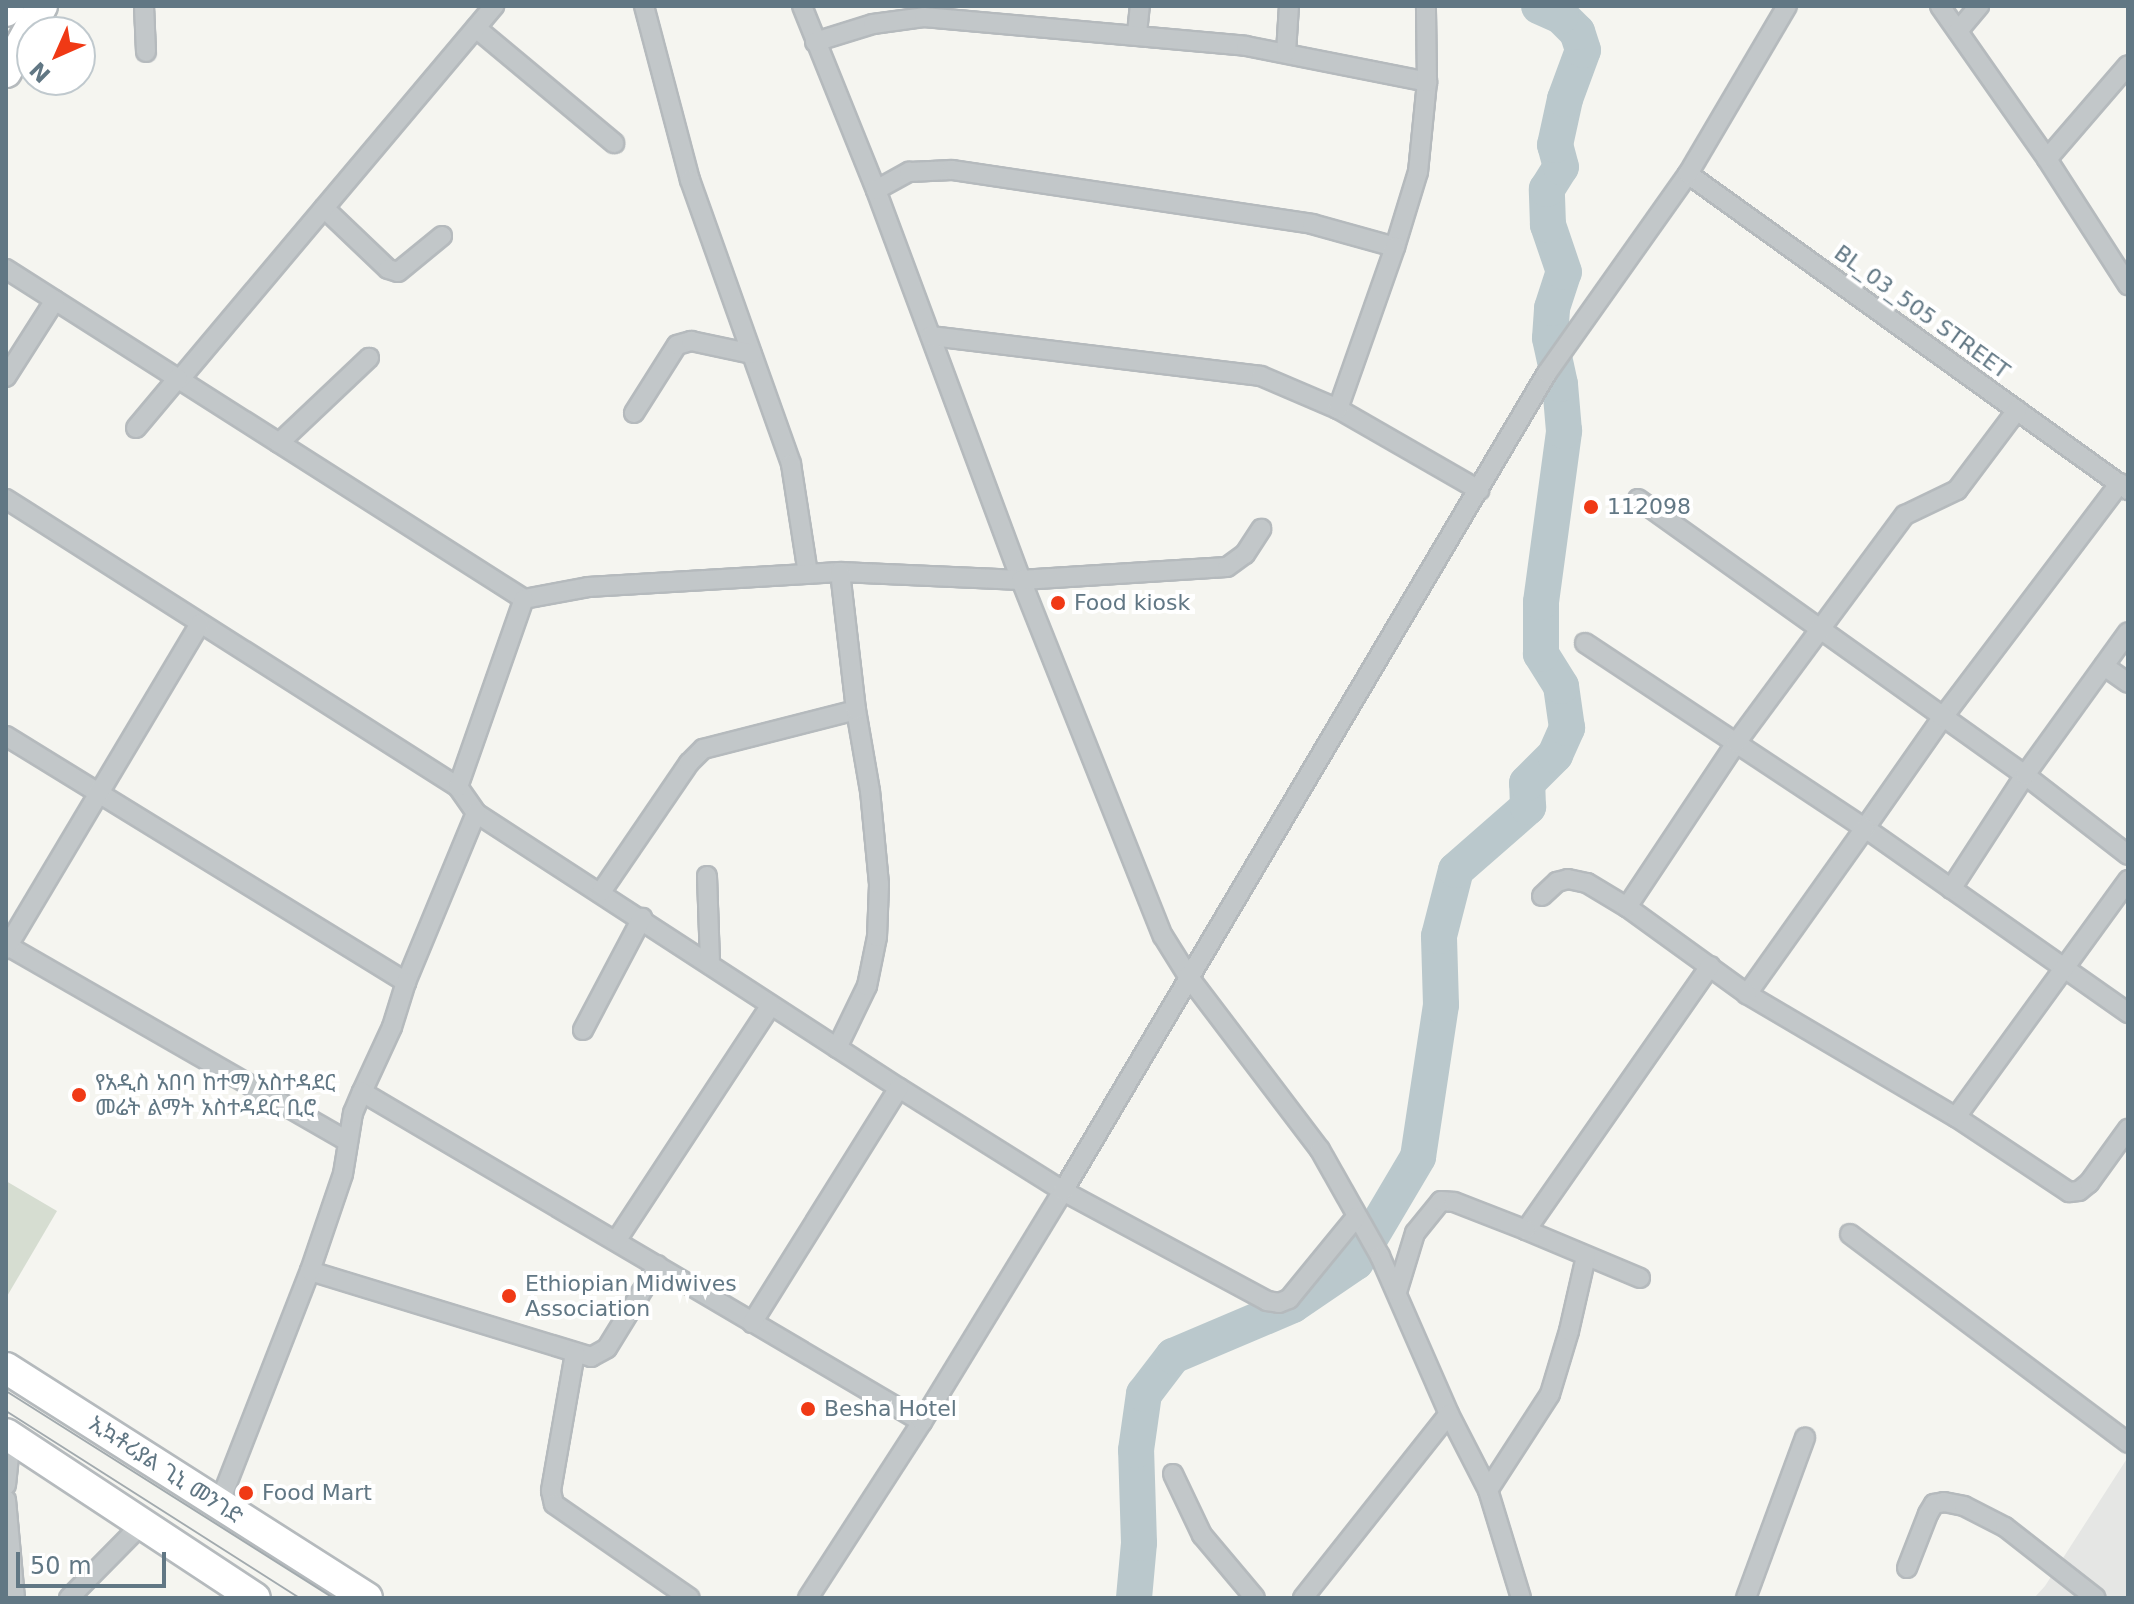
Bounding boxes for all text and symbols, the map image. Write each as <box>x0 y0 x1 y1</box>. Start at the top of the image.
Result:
north arrow <box>16 16 96 96</box>
text: N <box>25 57 55 87</box>
street label: BL_03_505 STREET <box>1829 240 2015 384</box>
place label: 112098 <box>1607 494 1691 520</box>
marker: 112098 <box>1582 498 1600 516</box>
place label: Food kiosk <box>1074 590 1190 616</box>
marker: Food kiosk <box>1049 594 1067 612</box>
place label: የአዲስ አበባ ከተማ አስተዳደር መሬት ልማት አስተዳደር ቢሮ <box>95 1069 335 1120</box>
marker: የአዲስ አበባ ከተማ አስተዳደር መሬት ልማት አስተዳደር ቢሮ <box>70 1086 88 1104</box>
place label: Ethiopian Midwives Association <box>525 1270 737 1322</box>
marker: Ethiopian Midwives Association <box>500 1287 518 1305</box>
place label: Besha Hotel <box>824 1396 957 1422</box>
marker: Besha Hotel <box>799 1400 817 1418</box>
street label: ኢኳቶሪያል ጊኒ መንገድ <box>84 1410 248 1530</box>
place label: Food Mart <box>262 1480 372 1506</box>
marker: Food Mart <box>237 1484 255 1502</box>
scale bar <box>20 1536 170 1586</box>
text: 50 m <box>30 1552 92 1580</box>

